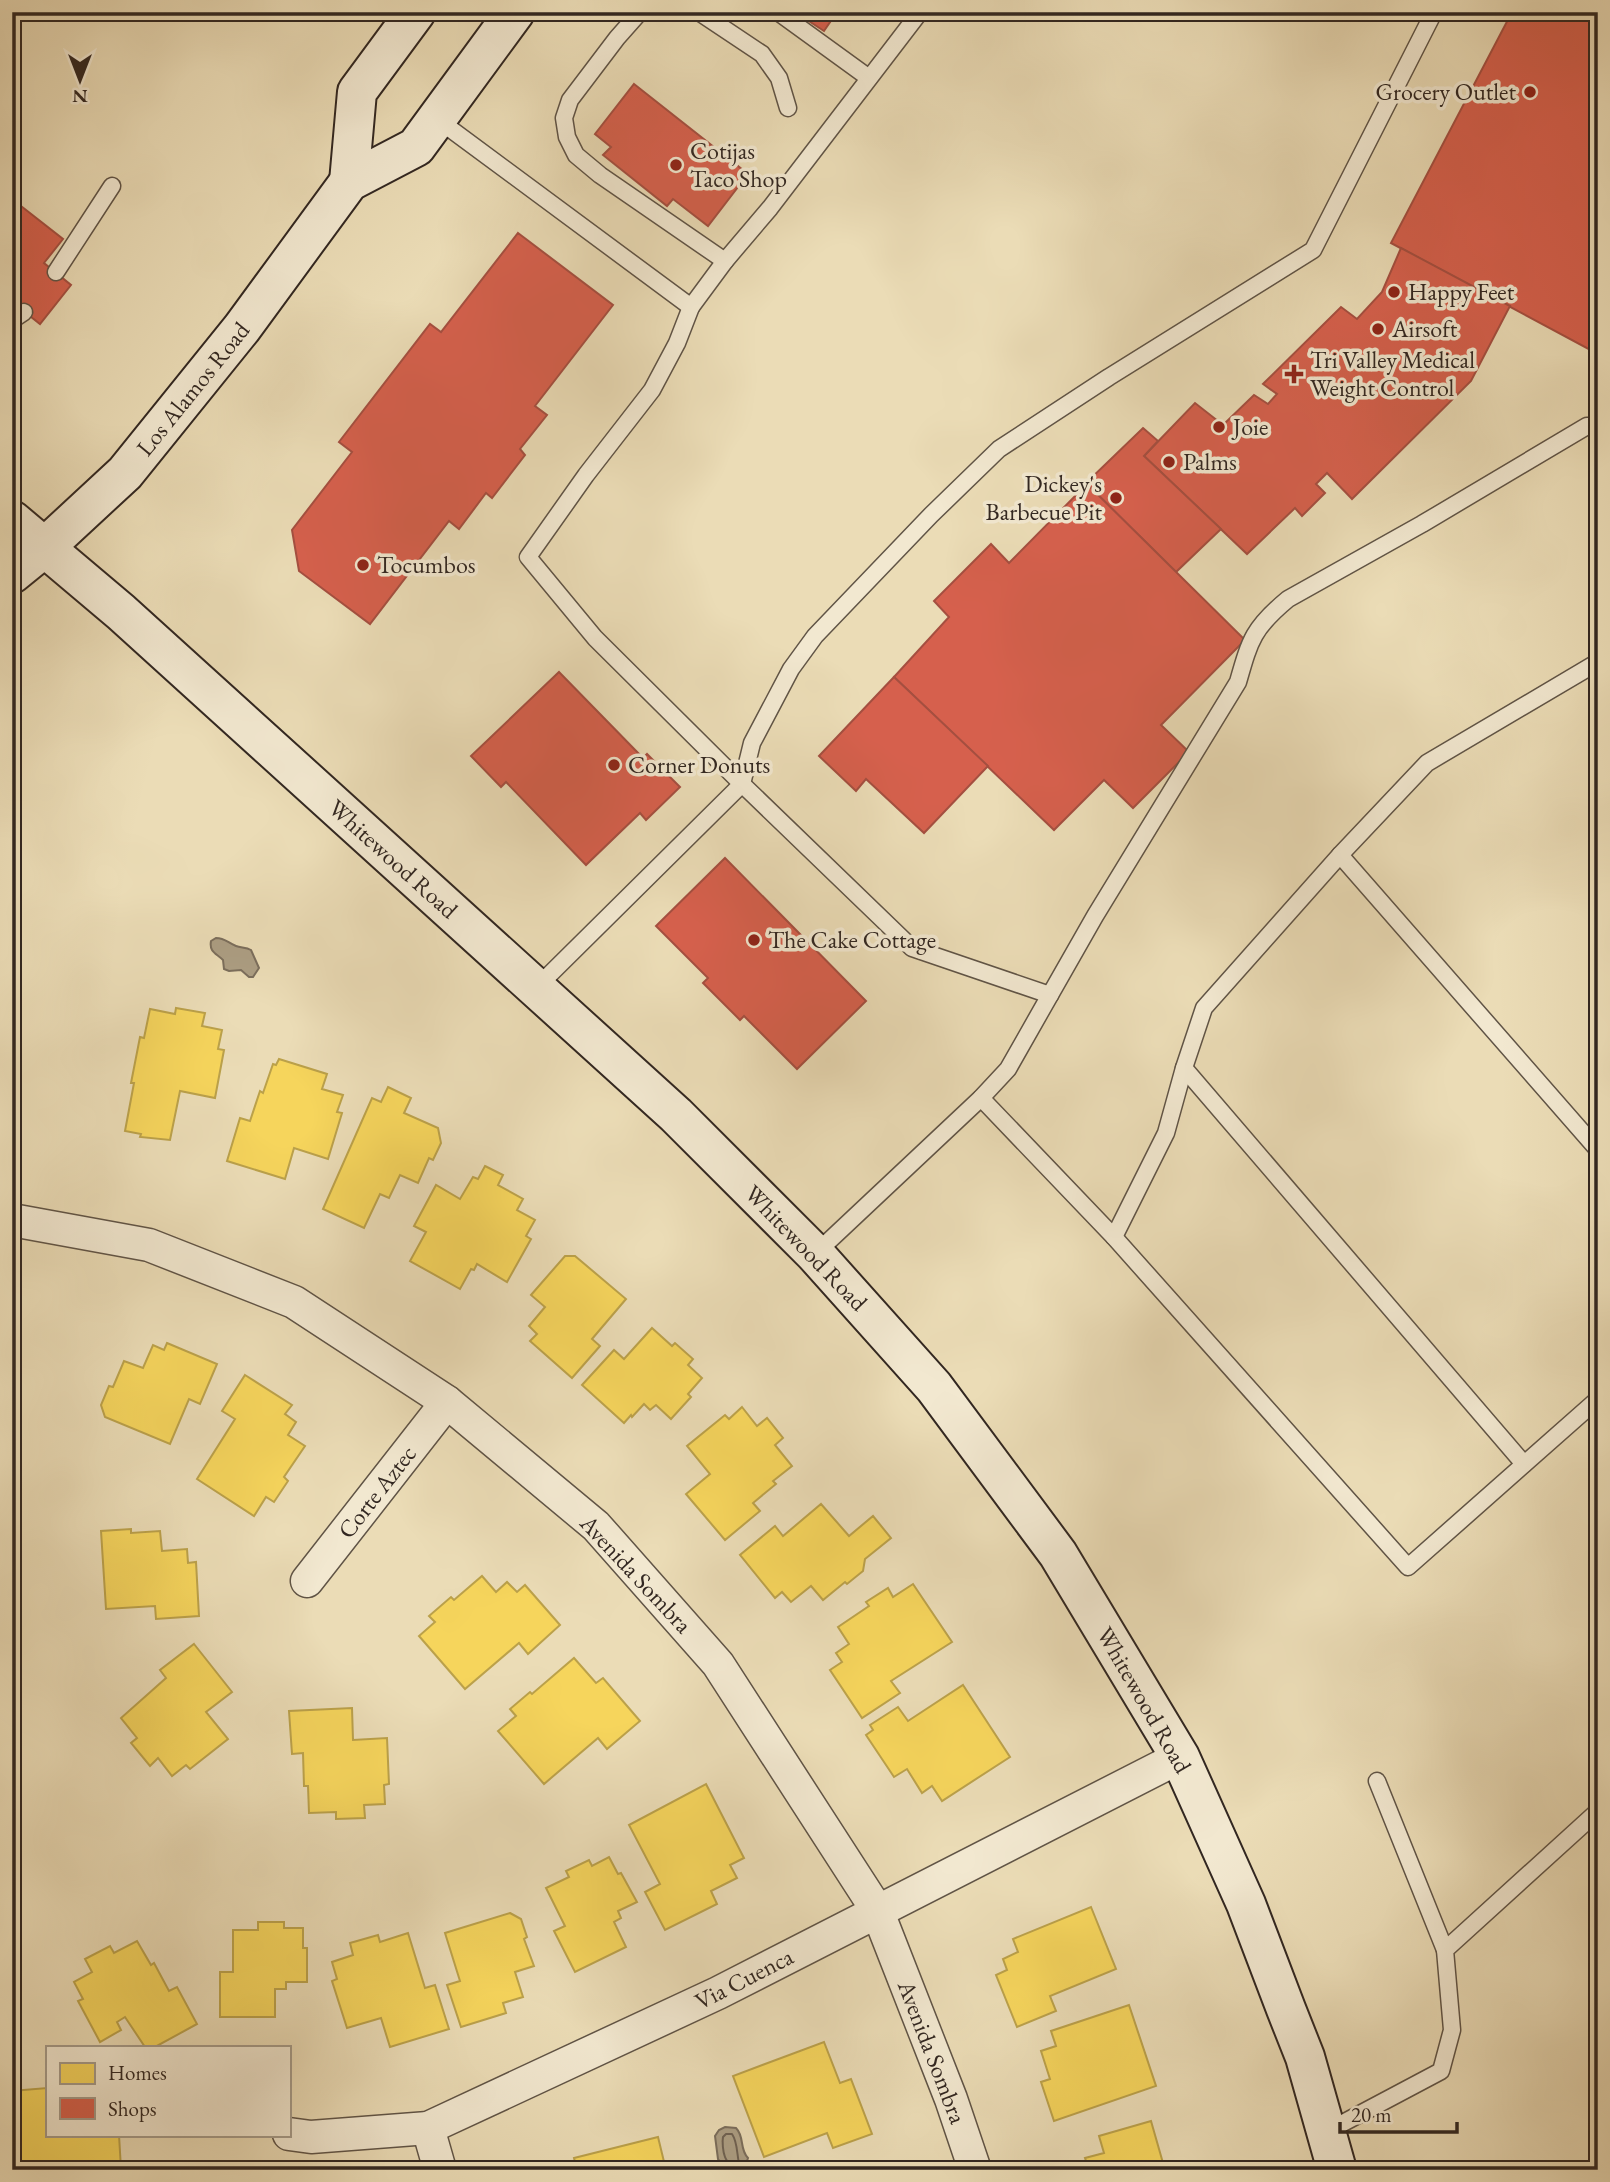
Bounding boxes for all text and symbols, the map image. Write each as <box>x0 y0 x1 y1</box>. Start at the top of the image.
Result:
north arrow <box>46 46 116 116</box>
place label: Grocery Outlet <box>1375 76 1516 107</box>
text: N <box>72 84 88 109</box>
marker: Grocery Outlet <box>1522 84 1538 100</box>
place label: Cotijas Taco Shop <box>690 135 787 194</box>
marker: Cotijas Taco Shop <box>668 157 684 173</box>
place label: Happy Feet <box>1408 276 1515 307</box>
marker: Happy Feet <box>1386 284 1402 300</box>
place label: Airsoft <box>1391 313 1458 344</box>
street label: Los Alamos Road <box>129 315 257 462</box>
marker: Airsoft <box>1370 321 1386 337</box>
place label: Tri Valley Medical Weight Control <box>1310 344 1475 403</box>
marker: Tri Valley Medical Weight Control <box>1284 364 1304 384</box>
place label: Joie <box>1231 411 1268 442</box>
marker: Joie <box>1211 419 1227 435</box>
place label: Palms <box>1183 446 1237 477</box>
marker: Palms <box>1161 454 1177 470</box>
place label: Dickey's Barbecue Pit <box>986 468 1102 527</box>
marker: Dickey's Barbecue Pit <box>1108 490 1124 506</box>
place label: Tocumbos <box>377 549 476 580</box>
marker: Tocumbos <box>355 557 371 573</box>
place label: Corner Donuts <box>628 749 770 780</box>
marker: Corner Donuts <box>606 757 622 773</box>
street label: Whitewood Road <box>322 792 465 926</box>
place label: The Cake Cottage <box>768 924 936 955</box>
marker: The Cake Cottage <box>746 932 762 948</box>
street label: Whitewood Road <box>738 1178 875 1318</box>
street label: Corte Aztec <box>330 1439 423 1545</box>
street label: Avenida Sombra <box>573 1507 699 1640</box>
street label: Whitewood Road <box>1090 1621 1199 1779</box>
street label: Via Cuenca <box>689 1940 799 2017</box>
street label: Avenida Sombra <box>891 1975 974 2128</box>
legend <box>46 2046 290 2136</box>
text: Homes <box>108 2059 167 2086</box>
scale bar <box>1340 2091 1458 2135</box>
text: Shops <box>108 2095 157 2122</box>
text: 20 m <box>1351 2101 1392 2128</box>

